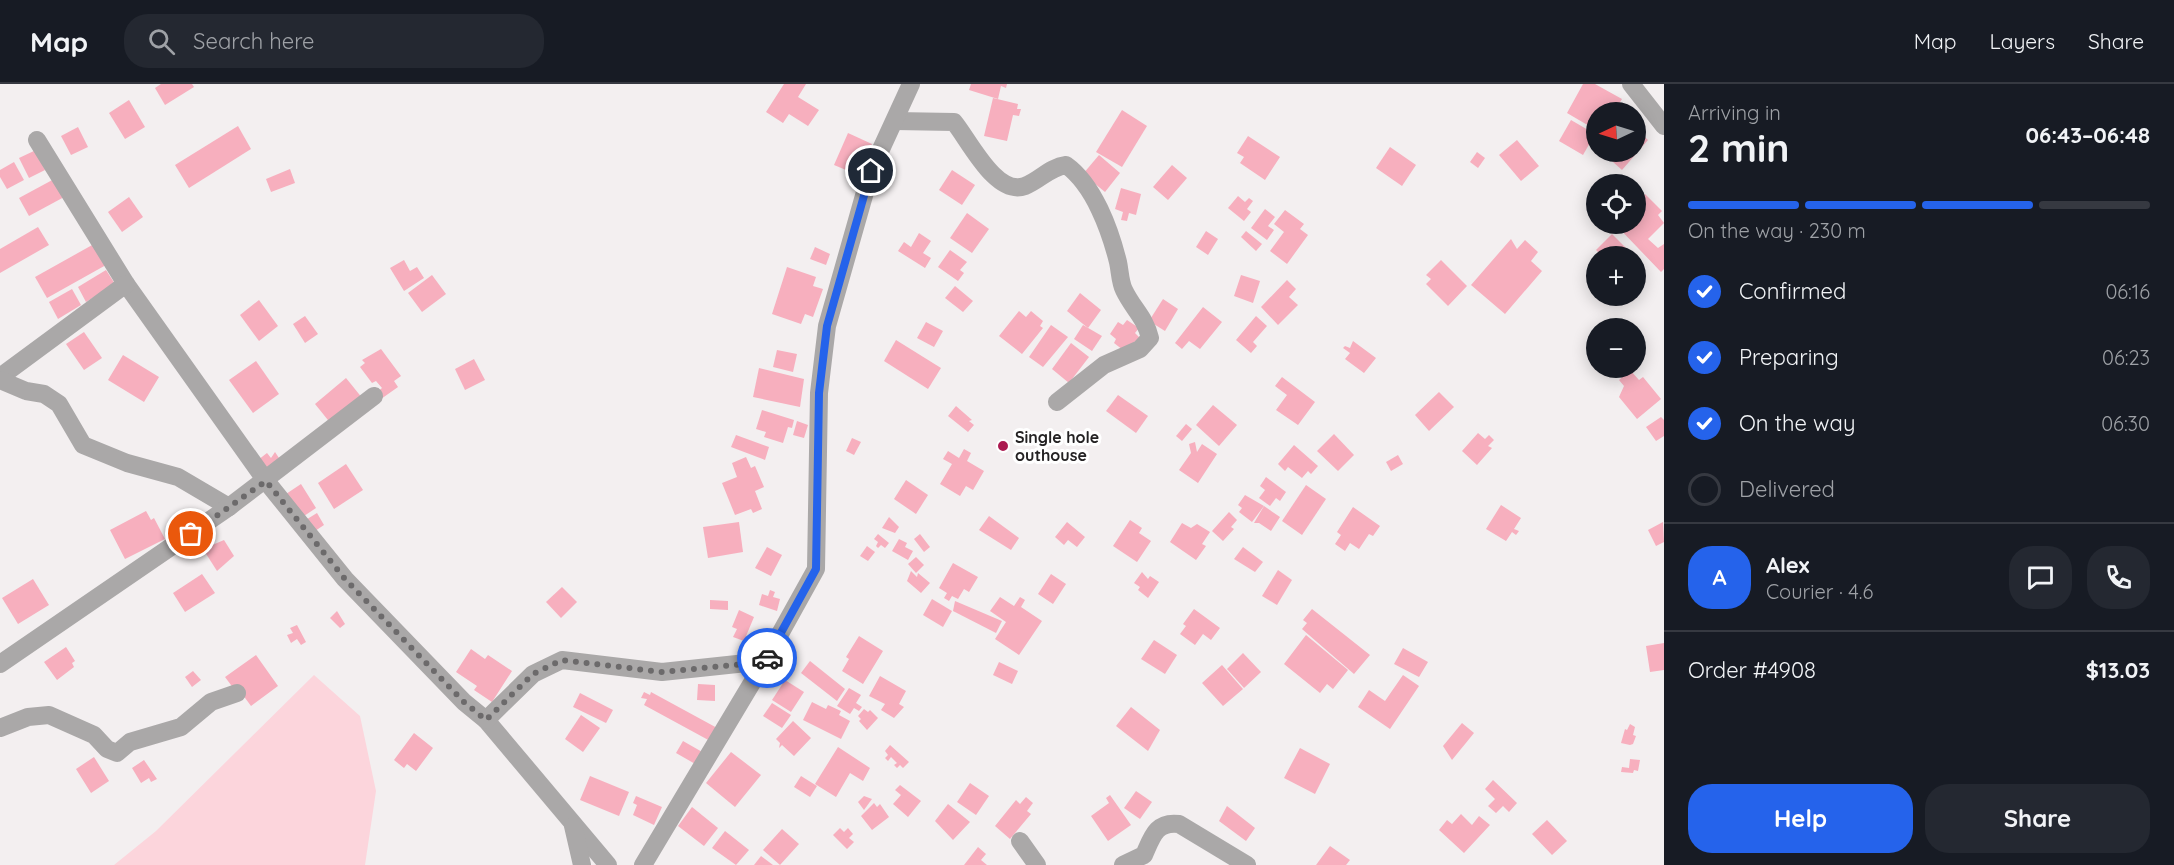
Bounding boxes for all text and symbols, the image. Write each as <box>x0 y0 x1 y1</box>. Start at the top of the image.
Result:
search box <box>124 14 544 68</box>
text: Map <box>30 24 88 59</box>
icon: search <box>145 25 178 58</box>
text: Search here <box>193 27 315 55</box>
text: Map <box>1914 28 1957 54</box>
text: Layers <box>1990 28 2055 54</box>
text: Share <box>2088 28 2144 54</box>
text: Arriving in <box>1688 100 1781 125</box>
north arrow <box>1586 102 1646 162</box>
map controls <box>1586 102 1646 378</box>
text: 06:43–06:48 <box>2026 121 2150 149</box>
text: 2 min <box>1688 123 1790 172</box>
pin <box>845 145 896 196</box>
icon: home <box>854 154 887 187</box>
button: locate <box>1586 174 1646 234</box>
text: On the way · 230 m <box>1688 218 1866 243</box>
button: + <box>1586 246 1646 306</box>
icon: check <box>1688 275 1721 308</box>
text: Confirmed <box>1739 277 1846 305</box>
text: 06:16 <box>2105 279 2150 304</box>
button: − <box>1586 318 1646 378</box>
icon: check <box>1688 341 1721 374</box>
text: Preparing <box>1739 343 1839 371</box>
text: 06:23 <box>2102 345 2150 370</box>
icon: check <box>1688 407 1721 440</box>
text: On the way <box>1739 409 1855 437</box>
text: 06:30 <box>2101 411 2150 436</box>
place label: Single hole outhouse <box>1015 427 1099 465</box>
marker: Single hole outhouse <box>996 439 1010 453</box>
text: Delivered <box>1739 475 1835 503</box>
pin <box>165 508 216 559</box>
icon: bag <box>174 517 207 550</box>
button: chat <box>2009 546 2072 609</box>
button: phone <box>2087 546 2150 609</box>
text: Alex <box>1766 551 1809 579</box>
text: A <box>1712 563 1727 591</box>
text: Courier · 4.6 <box>1766 579 1873 604</box>
courier <box>737 628 797 688</box>
icon: car <box>751 642 784 675</box>
text: Order #4908 <box>1688 656 1816 684</box>
text: $13.03 <box>2086 656 2150 684</box>
button: Help <box>1688 784 1913 853</box>
button: Share <box>1925 784 2150 853</box>

